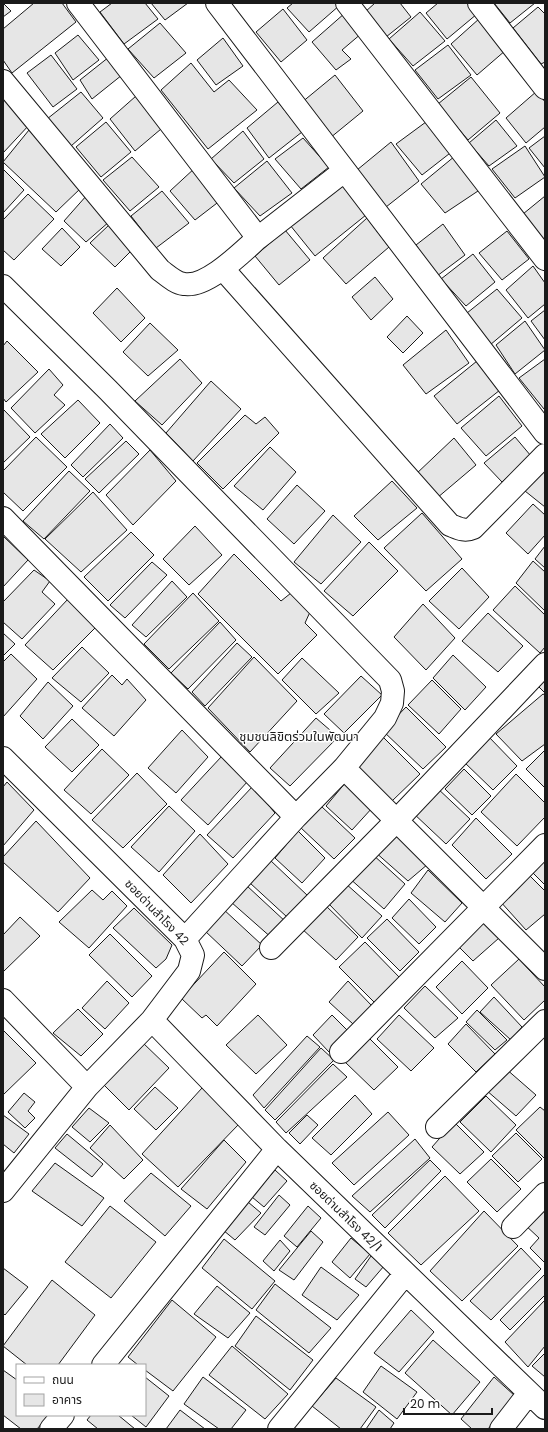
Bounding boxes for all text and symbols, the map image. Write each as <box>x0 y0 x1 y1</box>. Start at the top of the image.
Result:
district label: ชุมชนลิขิตร่วมในพัฒนา <box>239 727 359 746</box>
street label: ซอยด่านสำโรง 42 <box>121 875 193 949</box>
street label: ซอยด่านสำโรง 42/1 <box>306 1177 386 1255</box>
legend <box>16 1364 146 1416</box>
text: ถนน <box>52 1371 74 1388</box>
scale bar <box>404 1390 492 1416</box>
text: อาคาร <box>52 1391 82 1408</box>
text: 20 m <box>410 1395 440 1412</box>

